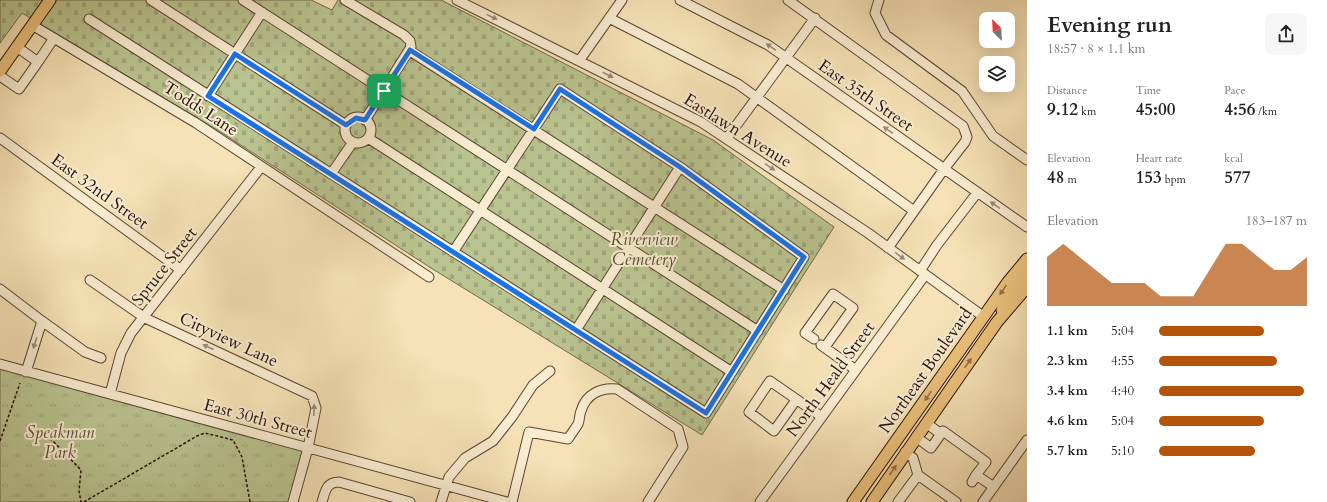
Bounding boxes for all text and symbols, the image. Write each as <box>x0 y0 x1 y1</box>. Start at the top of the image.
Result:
text: Evening run <box>1047 10 1172 40</box>
north arrow <box>979 12 1015 48</box>
map controls <box>979 12 1015 92</box>
button: share <box>1265 13 1307 55</box>
one-way arrow <box>486 14 497 20</box>
text: 18:57 · 8 × 1.1 km <box>1047 40 1146 58</box>
one-way arrow <box>765 44 776 51</box>
street label: East 35th Street <box>814 54 918 137</box>
button: layers <box>979 56 1015 92</box>
one-way arrow <box>602 72 614 79</box>
pin <box>367 74 401 108</box>
street label: Todds Lane <box>159 76 243 141</box>
icon: arrive <box>373 80 395 102</box>
text: Distance <box>1047 83 1087 98</box>
text: Time <box>1136 83 1161 98</box>
text: Pace <box>1224 83 1246 98</box>
street label: Eastlawn Avenue <box>679 88 796 173</box>
text: 9.12 <box>1047 98 1078 121</box>
text: 45:00 <box>1136 98 1175 121</box>
text: 4:56 <box>1224 98 1255 121</box>
text: km <box>1078 104 1096 119</box>
text: /km <box>1255 104 1277 119</box>
one-way arrow <box>883 126 894 134</box>
street label: East 32nd Street <box>46 148 154 235</box>
text: Elevation <box>1047 151 1091 166</box>
text: Heart rate <box>1136 151 1182 166</box>
text: kcal <box>1224 151 1243 166</box>
one-way arrow <box>764 163 775 171</box>
text: 48 <box>1047 166 1064 189</box>
text: 153 <box>1136 166 1162 189</box>
text: 577 <box>1224 166 1250 189</box>
text: m <box>1064 172 1077 187</box>
text: bpm <box>1162 172 1186 187</box>
one-way arrow <box>990 201 1000 209</box>
text: Elevation <box>1047 212 1099 230</box>
text: 183–187 m <box>1245 212 1307 230</box>
street label: Spruce Street <box>126 222 203 310</box>
park label: Riverview Cemetery <box>610 228 678 271</box>
one-way arrow <box>894 252 905 261</box>
one-way arrow <box>999 284 1006 295</box>
street label: Northeast Boulevard <box>873 303 977 438</box>
street label: Cityview Lane <box>176 307 282 372</box>
street label: North Heald Street <box>781 317 880 442</box>
text: 1.1 km <box>1047 322 1088 340</box>
text: 5:04 <box>1111 322 1134 340</box>
one-way arrow <box>32 337 38 349</box>
one-way arrow <box>201 344 213 350</box>
text: 2.3 km <box>1047 352 1088 370</box>
text: 4:55 <box>1111 352 1134 370</box>
one-way arrow <box>964 358 972 368</box>
text: 3.4 km <box>1047 382 1088 400</box>
text: 4:40 <box>1111 382 1134 400</box>
one-way arrow <box>924 391 932 401</box>
street label: East 30th Street <box>201 393 315 444</box>
one-way arrow <box>311 404 318 416</box>
text: 4.6 km <box>1047 412 1088 430</box>
text: 5:04 <box>1111 412 1134 430</box>
park label: Speakman Park <box>26 421 95 464</box>
text: 5.7 km <box>1047 442 1088 460</box>
text: 5:10 <box>1111 442 1134 460</box>
one-way arrow <box>889 464 897 475</box>

